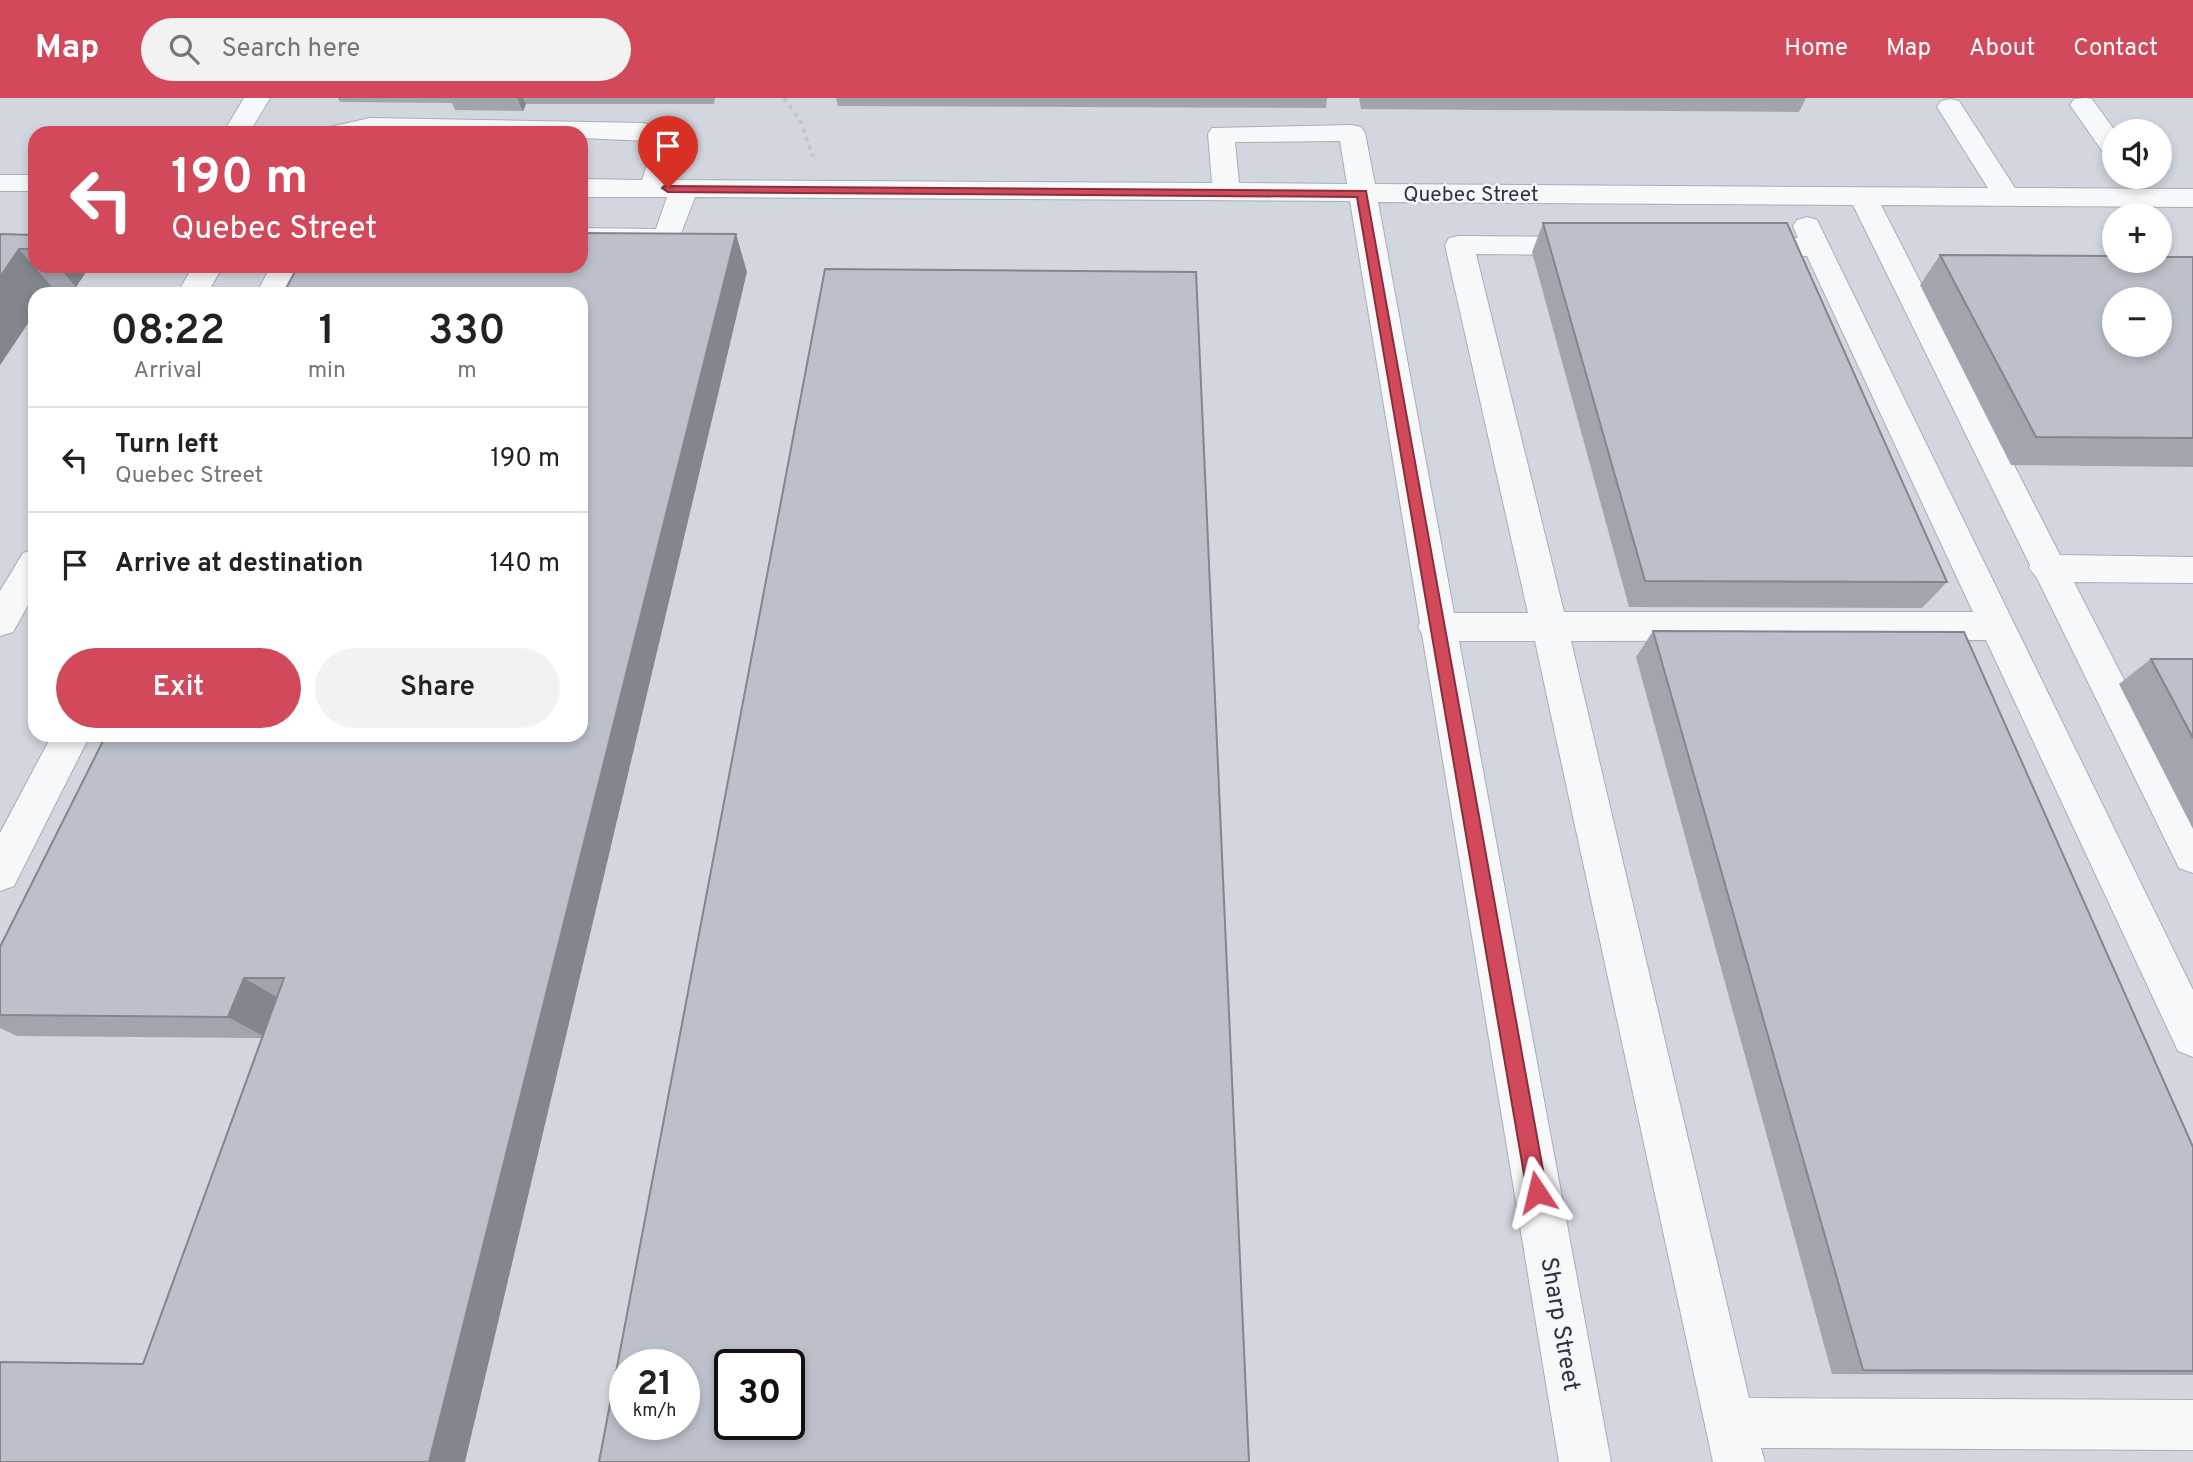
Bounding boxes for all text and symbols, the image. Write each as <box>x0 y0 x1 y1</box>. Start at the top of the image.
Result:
search box <box>141 18 631 81</box>
text: Map <box>35 28 99 70</box>
icon: search <box>165 30 203 68</box>
text: Search here <box>221 33 360 66</box>
text: Home <box>1784 34 1848 64</box>
text: Map <box>1886 34 1931 64</box>
text: About <box>1969 34 2035 64</box>
text: Contact <box>2073 34 2158 64</box>
pin <box>638 116 698 188</box>
map controls <box>2102 119 2172 357</box>
button: sound <box>2102 119 2172 189</box>
icon: arrive <box>649 127 687 165</box>
text: 190 m <box>171 149 308 211</box>
icon: left <box>56 154 147 245</box>
street label: Quebec Street <box>1403 182 1539 209</box>
button: + <box>2102 203 2172 273</box>
text: Quebec Street <box>171 210 377 250</box>
button: − <box>2102 287 2172 357</box>
text: 08:22 <box>110 306 225 359</box>
text: 1 <box>319 306 335 359</box>
text: 330 <box>428 306 506 359</box>
text: Arrival <box>134 357 202 386</box>
text: min <box>308 357 346 386</box>
text: m <box>457 357 477 386</box>
text: Turn left <box>115 429 219 462</box>
icon: left <box>56 441 94 479</box>
text: 190 m <box>490 443 560 476</box>
text: Quebec Street <box>115 462 263 491</box>
icon: arrive <box>56 546 94 584</box>
text: Arrive at destination <box>115 548 363 581</box>
text: 140 m <box>490 548 560 581</box>
button: Exit <box>56 648 301 728</box>
button: Share <box>315 648 560 728</box>
position arrow <box>1500 1155 1574 1229</box>
street label: Sharp Street <box>1532 1255 1586 1394</box>
speed limit sign: 30 <box>714 1349 805 1440</box>
text: 21 <box>637 1363 672 1407</box>
text: km/h <box>633 1400 676 1423</box>

